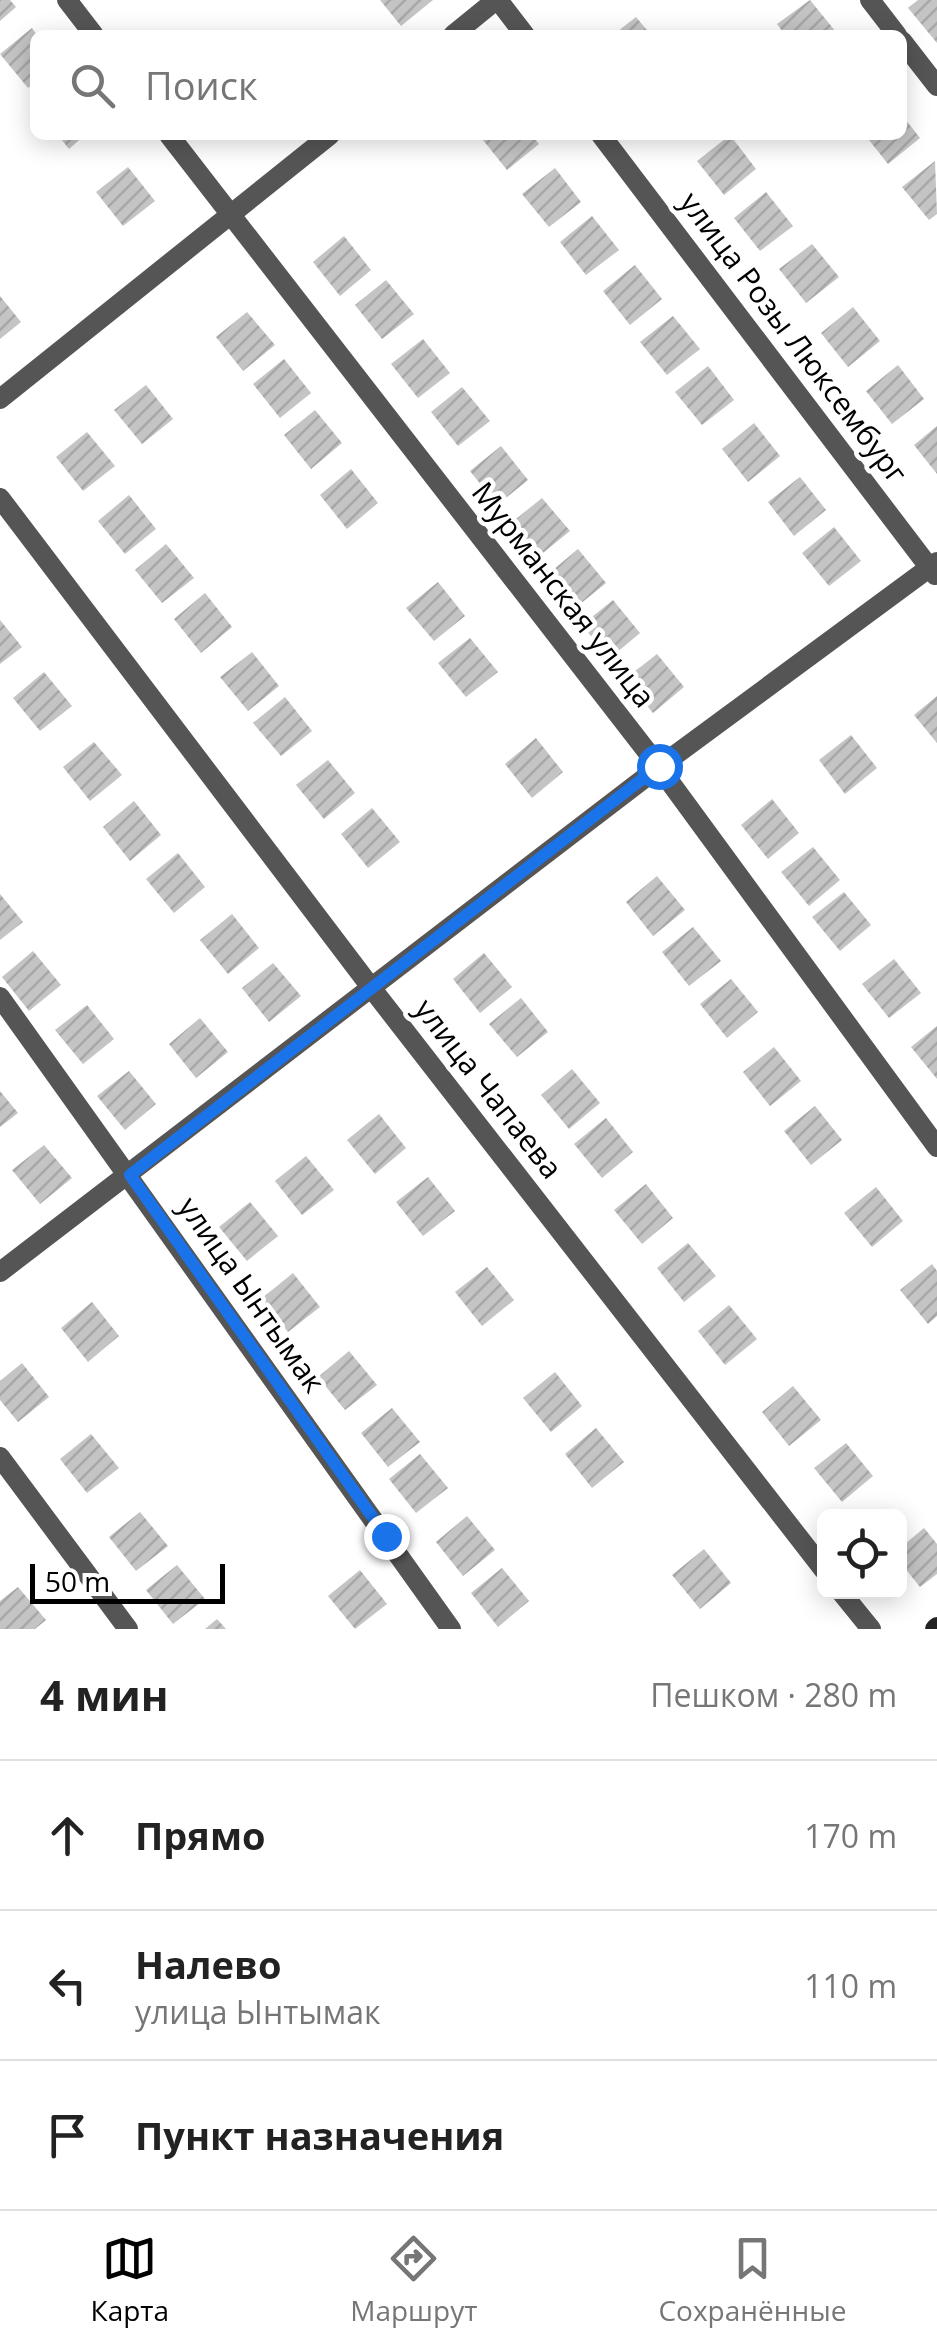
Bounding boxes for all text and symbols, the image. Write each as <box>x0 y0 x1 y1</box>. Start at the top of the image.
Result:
search box <box>30 30 907 140</box>
icon: search <box>65 58 120 113</box>
text: Поиск <box>145 59 258 111</box>
street label: улица Розы Люксембург <box>671 183 917 491</box>
street label: Мурманская улица <box>463 473 665 715</box>
route start <box>637 744 683 790</box>
street label: улица Чапаева <box>406 990 572 1187</box>
street label: улица Ынтымак <box>169 1188 335 1401</box>
map controls <box>817 1509 907 1599</box>
button: locate <box>817 1509 907 1599</box>
route end <box>364 1514 410 1560</box>
scale bar <box>30 1559 225 1604</box>
text: 50 m <box>45 1562 110 1600</box>
text: 4 мин <box>40 1666 168 1723</box>
text: Пешком · 280 m <box>650 1673 897 1716</box>
icon: ahead <box>40 1808 95 1863</box>
text: Прямо <box>135 1809 266 1861</box>
text: 170 m <box>804 1814 897 1857</box>
text: Налево <box>135 1938 281 1990</box>
icon: left <box>40 1958 95 2013</box>
text: 110 m <box>804 1964 897 2007</box>
text: улица Ынтымак <box>135 1990 381 2033</box>
icon: arrive <box>40 2108 95 2163</box>
text: Пункт назначения <box>135 2109 504 2161</box>
tab: Карта <box>91 2231 169 2329</box>
tab: Маршрут <box>350 2231 477 2329</box>
tab: Сохранённые <box>658 2231 846 2329</box>

